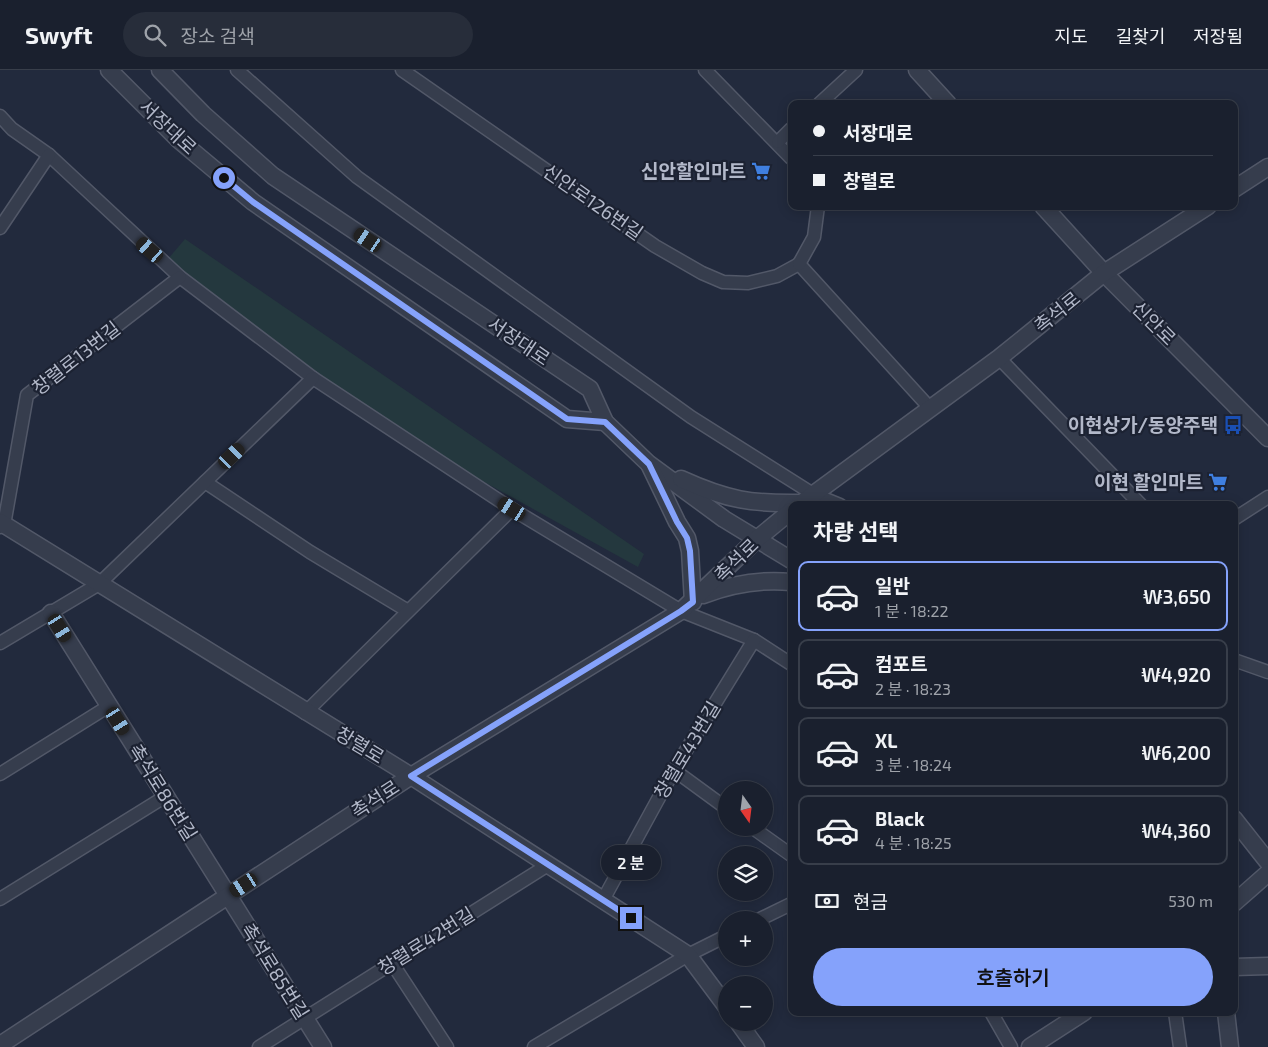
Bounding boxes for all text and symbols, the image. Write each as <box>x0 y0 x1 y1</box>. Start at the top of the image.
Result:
search box <box>123 12 473 57</box>
text: Swyft <box>25 20 93 49</box>
icon: search <box>141 21 169 49</box>
text: 장소 검색 <box>181 24 255 47</box>
text: 지도 <box>1055 25 1088 47</box>
text: 길찾기 <box>1116 25 1165 47</box>
text: 저장됨 <box>1193 25 1243 47</box>
street label: 서장대로 <box>135 94 202 159</box>
text: 서장대로 <box>843 121 913 144</box>
street label: 신안로126번길 <box>539 159 648 244</box>
place label: 신안할인마트 <box>641 159 746 182</box>
supermarket icon: 신안할인마트 <box>750 160 772 182</box>
route start <box>213 167 235 189</box>
text: 창렬로 <box>843 169 895 192</box>
car <box>351 225 384 255</box>
car <box>133 234 166 266</box>
street label: 촉석로 <box>1029 286 1084 337</box>
street label: 신안로 <box>1128 296 1181 349</box>
street label: 서장대로 <box>484 312 555 370</box>
street label: 창렬로13번길 <box>27 316 124 399</box>
place label: 이현상가/동양주택 <box>1068 413 1218 436</box>
bus stop icon: 이현상가/동양주택 <box>1222 414 1244 436</box>
car <box>215 440 248 472</box>
place label: 이현 할인마트 <box>1094 470 1203 493</box>
supermarket icon: 이현 할인마트 <box>1207 471 1229 493</box>
car <box>495 495 528 523</box>
text: 차량 선택 <box>813 518 899 544</box>
street label: 촉석로 <box>709 533 763 586</box>
icon: car <box>815 574 860 619</box>
text: 일반 <box>875 574 910 597</box>
text: ₩3,650 <box>1143 585 1211 608</box>
text: 1 분 · 18:22 <box>875 601 948 620</box>
car <box>45 611 74 645</box>
icon: car <box>815 652 860 697</box>
text: 컴포트 <box>875 652 927 675</box>
text: ₩4,920 <box>1141 663 1211 686</box>
text: 2 분 · 18:23 <box>875 679 951 698</box>
street label: 창렬로43번길 <box>648 697 725 803</box>
car <box>103 704 132 738</box>
street label: 창렬로 <box>332 721 389 768</box>
text: XL <box>875 729 897 752</box>
icon: car <box>815 730 860 775</box>
street label: 촉석로86번길 <box>125 739 202 844</box>
text: ₩6,200 <box>1141 741 1211 764</box>
text: 3 분 · 18:24 <box>875 755 952 774</box>
street label: 촉석로 <box>346 775 403 823</box>
north arrow <box>718 781 772 836</box>
map controls <box>718 781 773 1031</box>
text: Black <box>875 807 925 830</box>
icon: car <box>815 808 860 853</box>
text: ₩4,360 <box>1141 819 1211 842</box>
text: 4 분 · 18:25 <box>875 833 951 852</box>
callout: 2 분 <box>601 846 661 880</box>
button: layers <box>718 846 773 901</box>
text: 2 분 <box>617 853 645 872</box>
car <box>227 871 260 899</box>
icon: cash <box>813 887 841 915</box>
text: 현금 <box>853 890 888 913</box>
text: 530 m <box>1168 891 1213 910</box>
street label: 창렬로42번길 <box>373 902 478 979</box>
route end <box>620 907 642 929</box>
button: + <box>718 911 773 966</box>
street label: 촉석로85번길 <box>237 918 314 1023</box>
button: 호출하기 <box>813 948 1213 1006</box>
button: − <box>718 976 773 1031</box>

